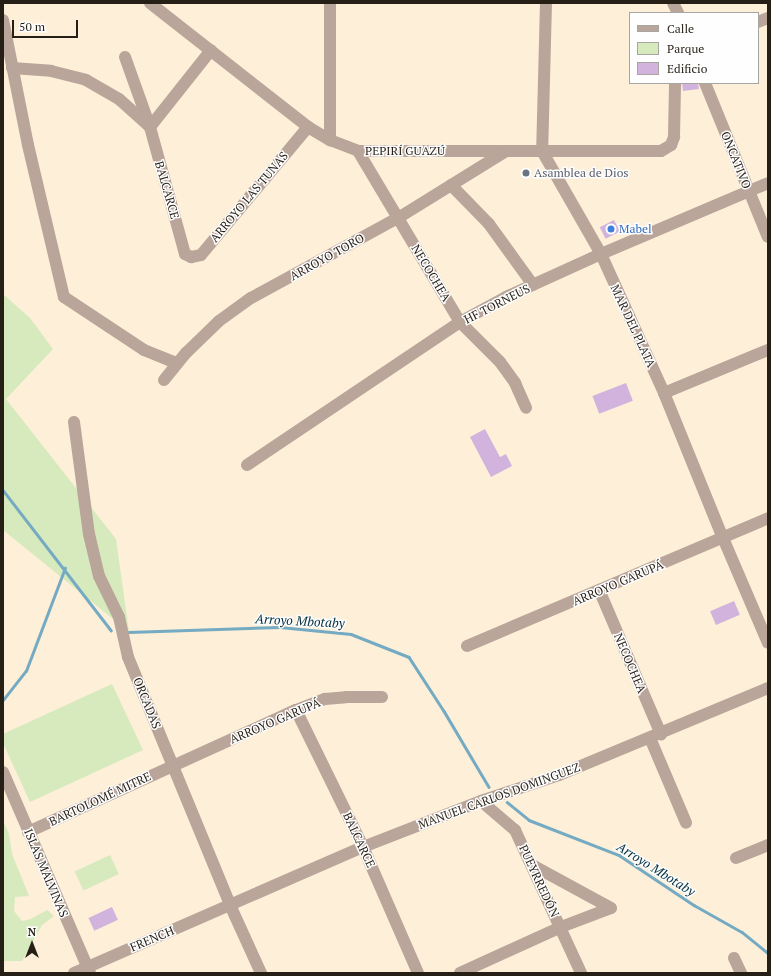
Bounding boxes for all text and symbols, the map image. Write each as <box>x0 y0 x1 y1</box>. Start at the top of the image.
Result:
scale bar <box>14 12 80 38</box>
legend <box>629 12 759 84</box>
text: 50 m <box>19 19 45 34</box>
text: Calle <box>667 21 694 36</box>
text: Parque <box>667 41 704 56</box>
text: Edificio <box>667 61 707 76</box>
street label: ONCATIVO <box>718 129 754 191</box>
street label: PEPIRÍ GUAZÚ <box>365 144 445 158</box>
street label: ARROYO LAS TUNAS <box>207 149 291 245</box>
street label: BALCARCE <box>152 159 182 221</box>
place label: Asamblea de Dios <box>534 166 629 180</box>
marker: Asamblea de Dios <box>521 168 531 178</box>
place label: Mabel <box>619 222 652 236</box>
marker: Mabel <box>606 224 616 234</box>
street label: ARROYO TORO <box>287 231 367 283</box>
street label: NECOCHEA <box>408 242 454 304</box>
street label: HF TORNEUS <box>462 281 532 327</box>
street label: MAR DEL PLATA <box>608 282 658 370</box>
street label: ARROYO GARUPÁ <box>570 557 666 609</box>
water label: Arroyo Mbotaby <box>255 611 345 631</box>
street label: NECOCHEA <box>611 631 649 695</box>
street label: ORCADAS <box>130 675 164 731</box>
street label: ARROYO GARUPÁ <box>227 695 323 747</box>
street label: MANUEL CARLOS DOMINGUEZ <box>416 760 582 832</box>
street label: BARTOLOMÉ MITRE <box>47 769 153 829</box>
street label: BALCARCE <box>340 810 378 870</box>
street label: ISLAS MALVINAS <box>21 827 71 919</box>
water label: Arroyo Mbotaby <box>614 839 698 899</box>
street label: PUEYRREDÓN <box>516 842 562 920</box>
street label: FRENCH <box>128 923 176 955</box>
north arrow <box>12 924 52 964</box>
text: N <box>28 925 36 939</box>

